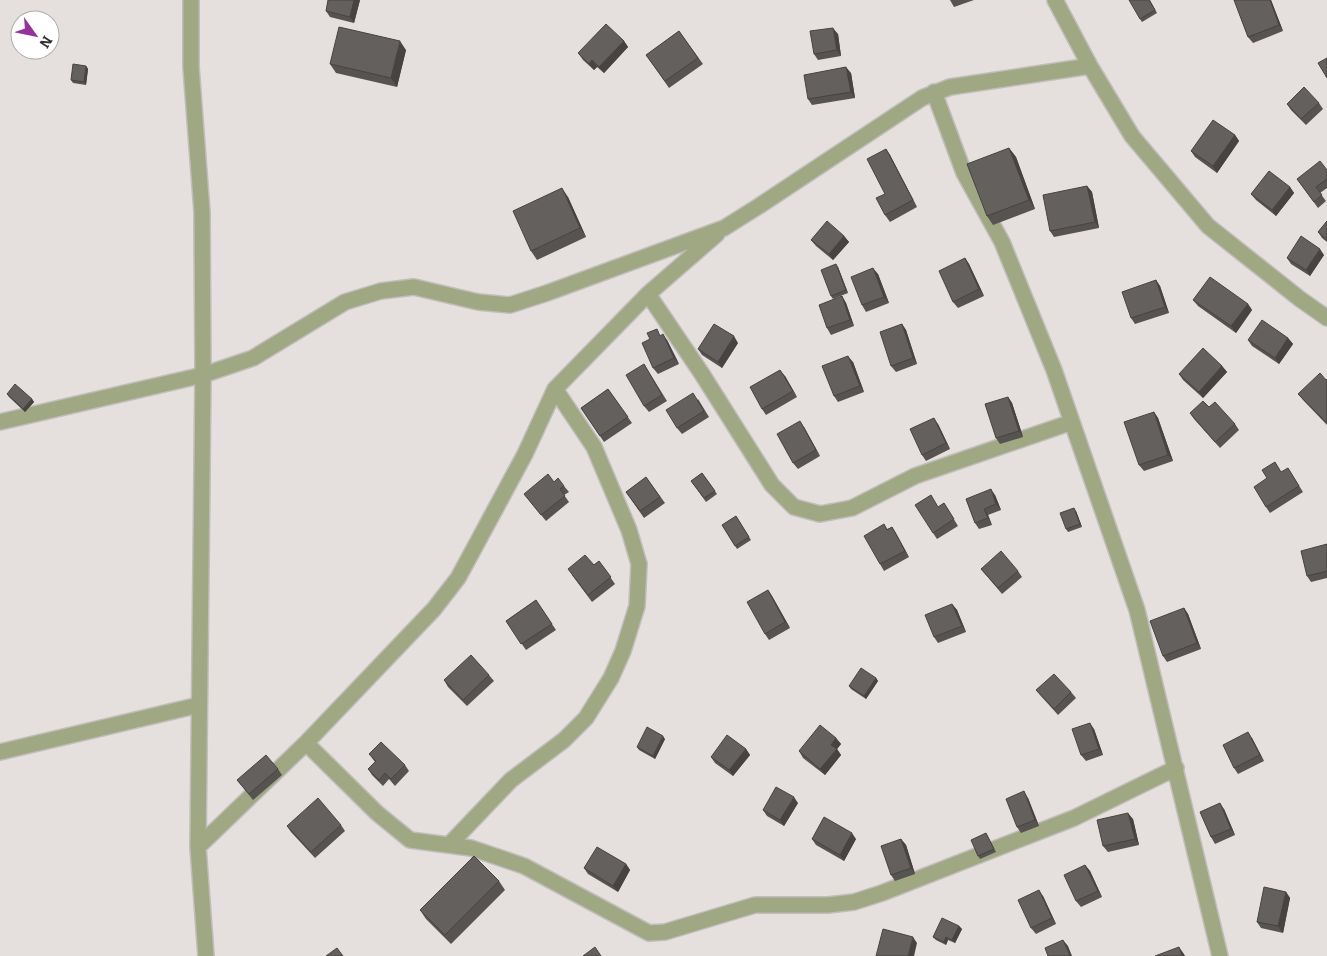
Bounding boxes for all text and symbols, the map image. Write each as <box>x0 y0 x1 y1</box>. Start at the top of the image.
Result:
north arrow <box>10 10 60 60</box>
text: N <box>35 33 56 51</box>

